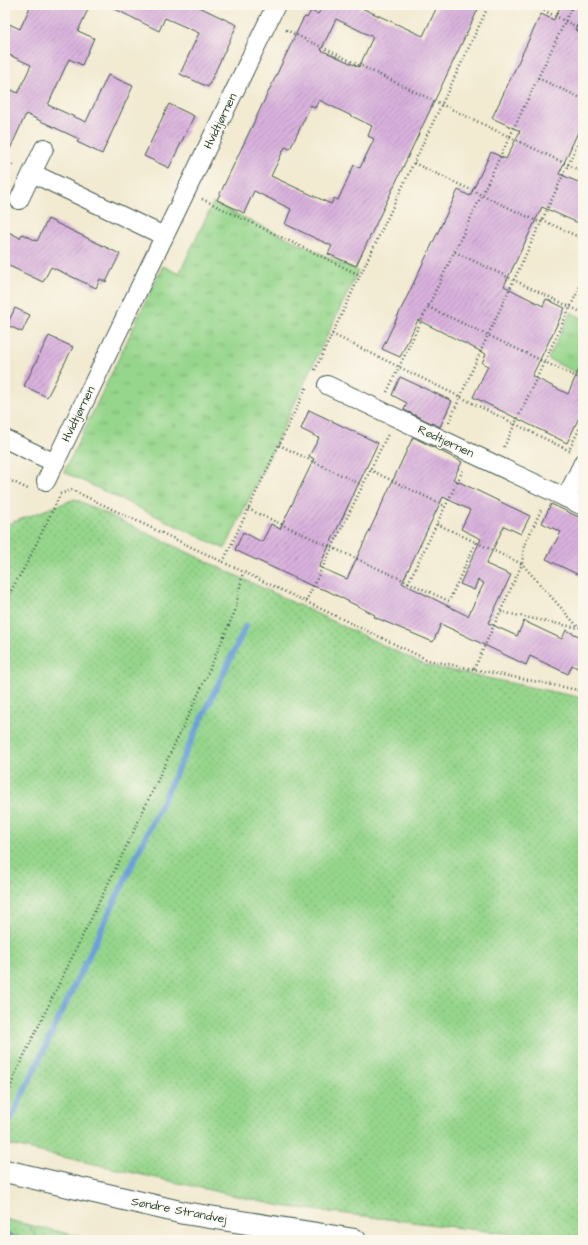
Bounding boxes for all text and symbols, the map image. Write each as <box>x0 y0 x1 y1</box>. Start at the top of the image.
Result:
street label: Hvidtjørnen <box>200 90 241 152</box>
street label: Hvidtjørnen <box>58 383 99 445</box>
street label: Rødtjørnen <box>415 421 477 462</box>
street label: Søndre Strandvej <box>130 1193 229 1228</box>

